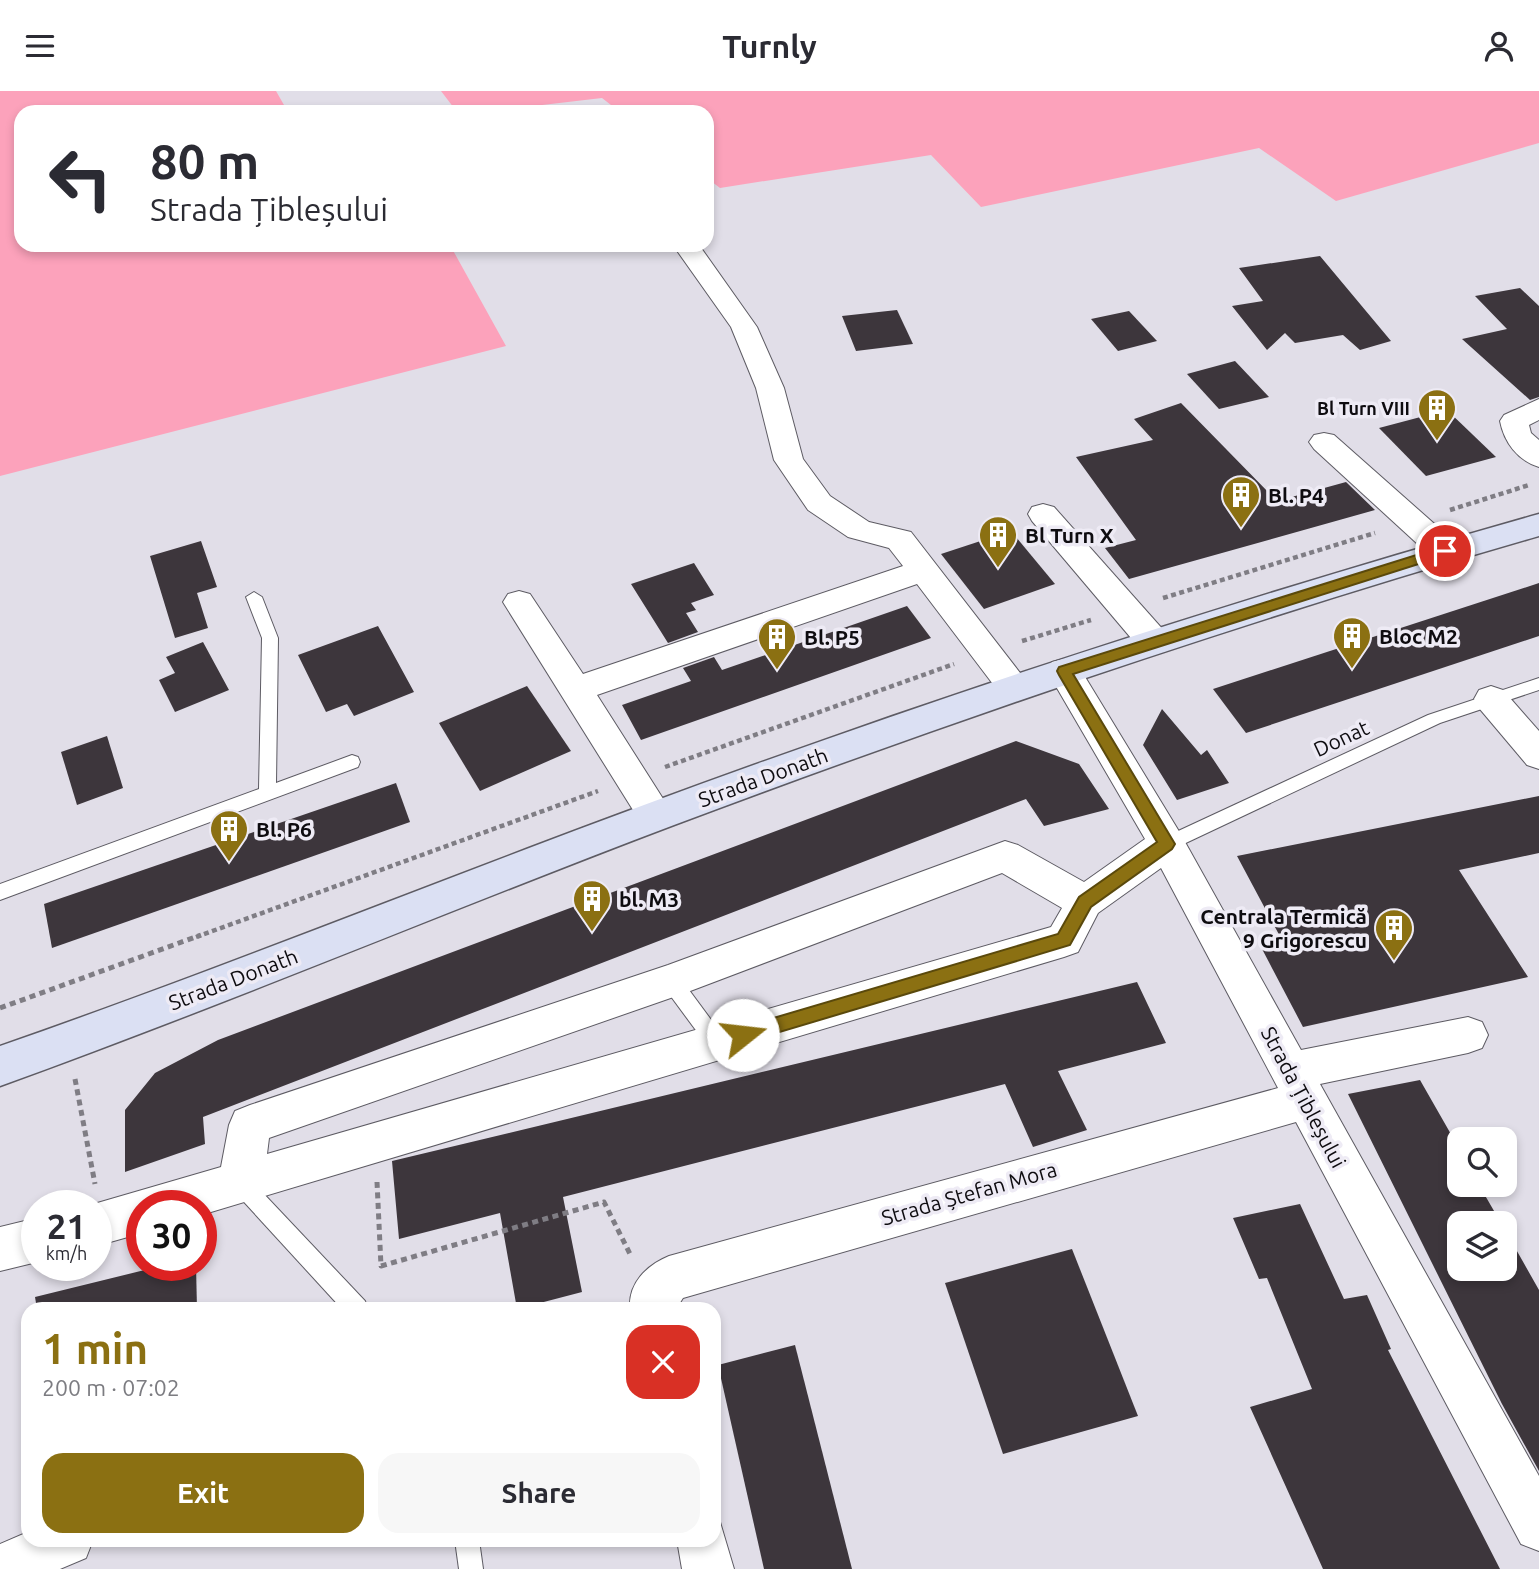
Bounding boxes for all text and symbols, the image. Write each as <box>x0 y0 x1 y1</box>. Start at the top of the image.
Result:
icon: menu <box>21 27 59 65</box>
icon: person <box>1480 27 1518 65</box>
text: Turnly <box>722 28 817 64</box>
icon: left <box>35 133 126 224</box>
text: 80 m <box>150 133 259 188</box>
text: Strada Țibleșului <box>150 191 388 227</box>
building icon: Bl Turn VIII <box>1416 387 1458 442</box>
place label: Bl Turn VIII <box>1317 398 1410 418</box>
building icon: Bl. P4 <box>1220 474 1262 529</box>
place label: Bl. P4 <box>1268 483 1324 507</box>
building icon: Bl Turn X <box>977 514 1019 569</box>
pin <box>1415 521 1475 581</box>
place label: Bl Turn X <box>1025 523 1114 547</box>
icon: arrive <box>1426 532 1464 570</box>
building icon: Bloc M2 <box>1331 615 1373 670</box>
building icon: Bl. P5 <box>756 616 798 671</box>
place label: Bloc M2 <box>1379 624 1458 648</box>
place label: Bl. P5 <box>804 625 860 649</box>
street label: Donat <box>1310 715 1372 761</box>
street label: Strada Donath <box>695 742 831 812</box>
building icon: Bl. P6 <box>208 808 250 863</box>
place label: Bl. P6 <box>256 817 312 841</box>
building icon: bl. M3 <box>571 878 613 933</box>
place label: bl. M3 <box>619 887 679 911</box>
place label: Centrala Termică 9 Grigorescu <box>1200 904 1367 952</box>
building icon: Centrala Termică 9 Grigorescu <box>1373 907 1415 962</box>
street label: Strada Donath <box>165 943 301 1015</box>
position arrow <box>706 998 780 1072</box>
street label: Strada Țibleșului <box>1257 1022 1351 1172</box>
map controls <box>1447 1127 1517 1281</box>
button: search <box>1447 1127 1517 1197</box>
street label: Strada Ștefan Mora <box>878 1156 1060 1230</box>
speed limit sign: 30 <box>126 1190 217 1281</box>
text: 21 <box>47 1206 86 1246</box>
button: layers <box>1447 1211 1517 1281</box>
text: km/h <box>46 1243 87 1263</box>
text: 1 min <box>42 1325 148 1372</box>
button: close <box>626 1325 700 1399</box>
text: 200 m · 07:02 <box>42 1375 180 1400</box>
button: Exit <box>42 1453 364 1533</box>
button: Share <box>378 1453 700 1533</box>

